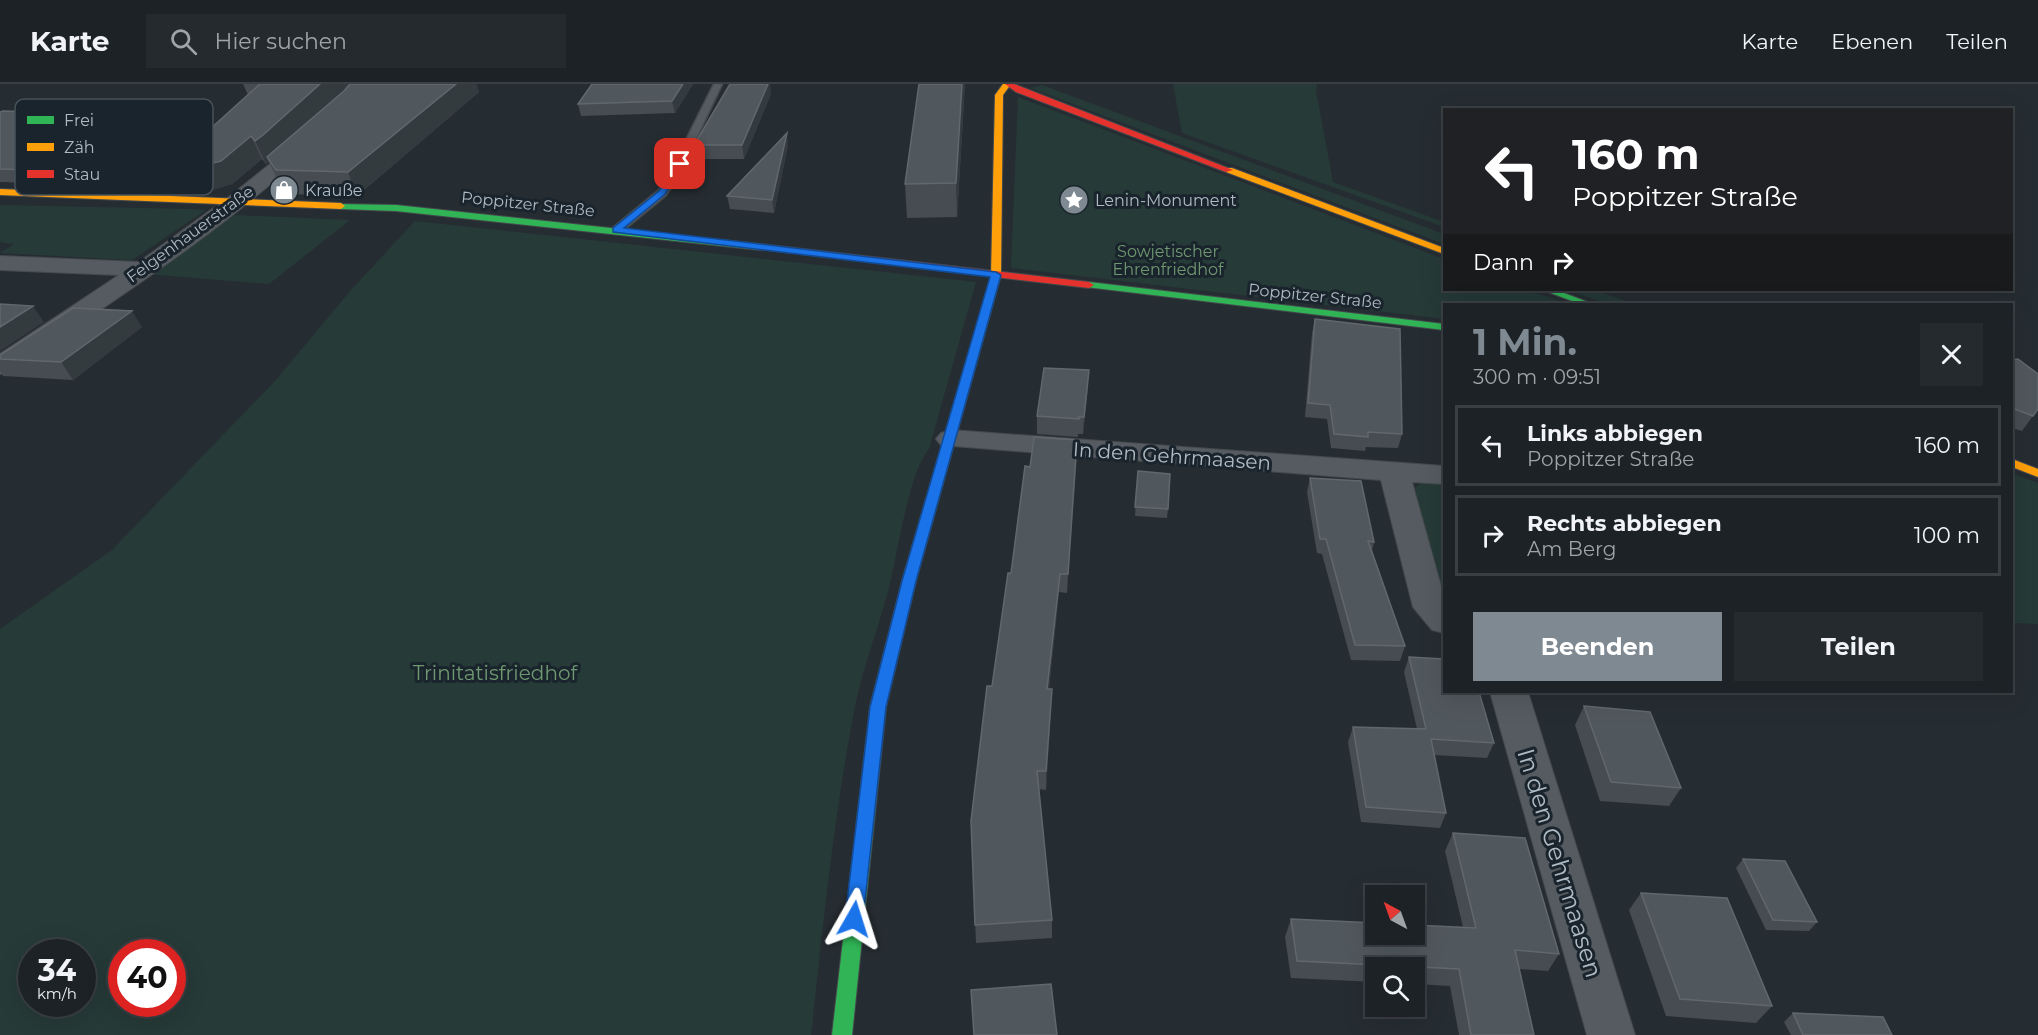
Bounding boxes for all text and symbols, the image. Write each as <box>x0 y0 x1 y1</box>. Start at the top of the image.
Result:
search box <box>146 14 566 68</box>
text: Karte <box>30 24 110 58</box>
icon: search <box>167 25 200 58</box>
text: Hier suchen <box>215 28 347 55</box>
text: Karte <box>1742 29 1798 54</box>
text: Ebenen <box>1831 29 1913 54</box>
text: Teilen <box>1946 29 2008 54</box>
legend <box>15 99 213 195</box>
text: Frei <box>64 111 94 130</box>
text: 160 m <box>1572 128 1700 180</box>
icon: left <box>1473 132 1551 210</box>
text: Zäh <box>64 138 95 157</box>
pin <box>654 138 705 189</box>
icon: arrive <box>663 147 696 180</box>
text: Stau <box>64 165 100 184</box>
shop icon: Krauße <box>268 174 300 206</box>
text: Poppitzer Straße <box>1572 180 1798 213</box>
place label: Krauße <box>305 181 363 200</box>
street label: Felgenhauerstraße <box>123 182 257 286</box>
place icon: Lenin-Monument <box>1058 184 1090 216</box>
street label: Poppitzer Straße <box>460 188 596 220</box>
place label: Lenin-Monument <box>1095 191 1237 210</box>
park label: Sowjetischer Ehrenfriedhof <box>1112 242 1224 279</box>
icon: right <box>1546 246 1579 279</box>
text: Dann <box>1473 249 1534 276</box>
street label: Poppitzer Straße <box>1247 280 1383 312</box>
text: 1 Min. <box>1473 320 1577 364</box>
button: close <box>1920 323 1983 386</box>
text: 300 m · 09:51 <box>1473 365 1601 389</box>
text: Links abbiegen <box>1527 420 1703 447</box>
icon: left <box>1476 429 1509 462</box>
text: 160 m <box>1915 432 1980 459</box>
street label: In den Gehrmaasen <box>1072 437 1272 475</box>
text: Poppitzer Straße <box>1527 447 1694 471</box>
text: Rechts abbiegen <box>1527 510 1722 537</box>
icon: right <box>1476 519 1509 552</box>
text: 100 m <box>1914 522 1980 549</box>
text: Am Berg <box>1527 537 1616 561</box>
button: Beenden <box>1473 612 1722 681</box>
button: Teilen <box>1734 612 1983 681</box>
park label: Trinitatisfriedhof <box>413 661 578 685</box>
street label: In den Gehrmaasen <box>1511 745 1609 981</box>
north arrow <box>1365 885 1425 945</box>
map controls <box>1365 885 1425 1017</box>
position arrow <box>822 887 886 951</box>
speed limit sign: 40 <box>108 939 186 1017</box>
text: 34 <box>38 952 76 989</box>
button: search <box>1365 957 1425 1017</box>
text: km/h <box>37 984 77 1003</box>

